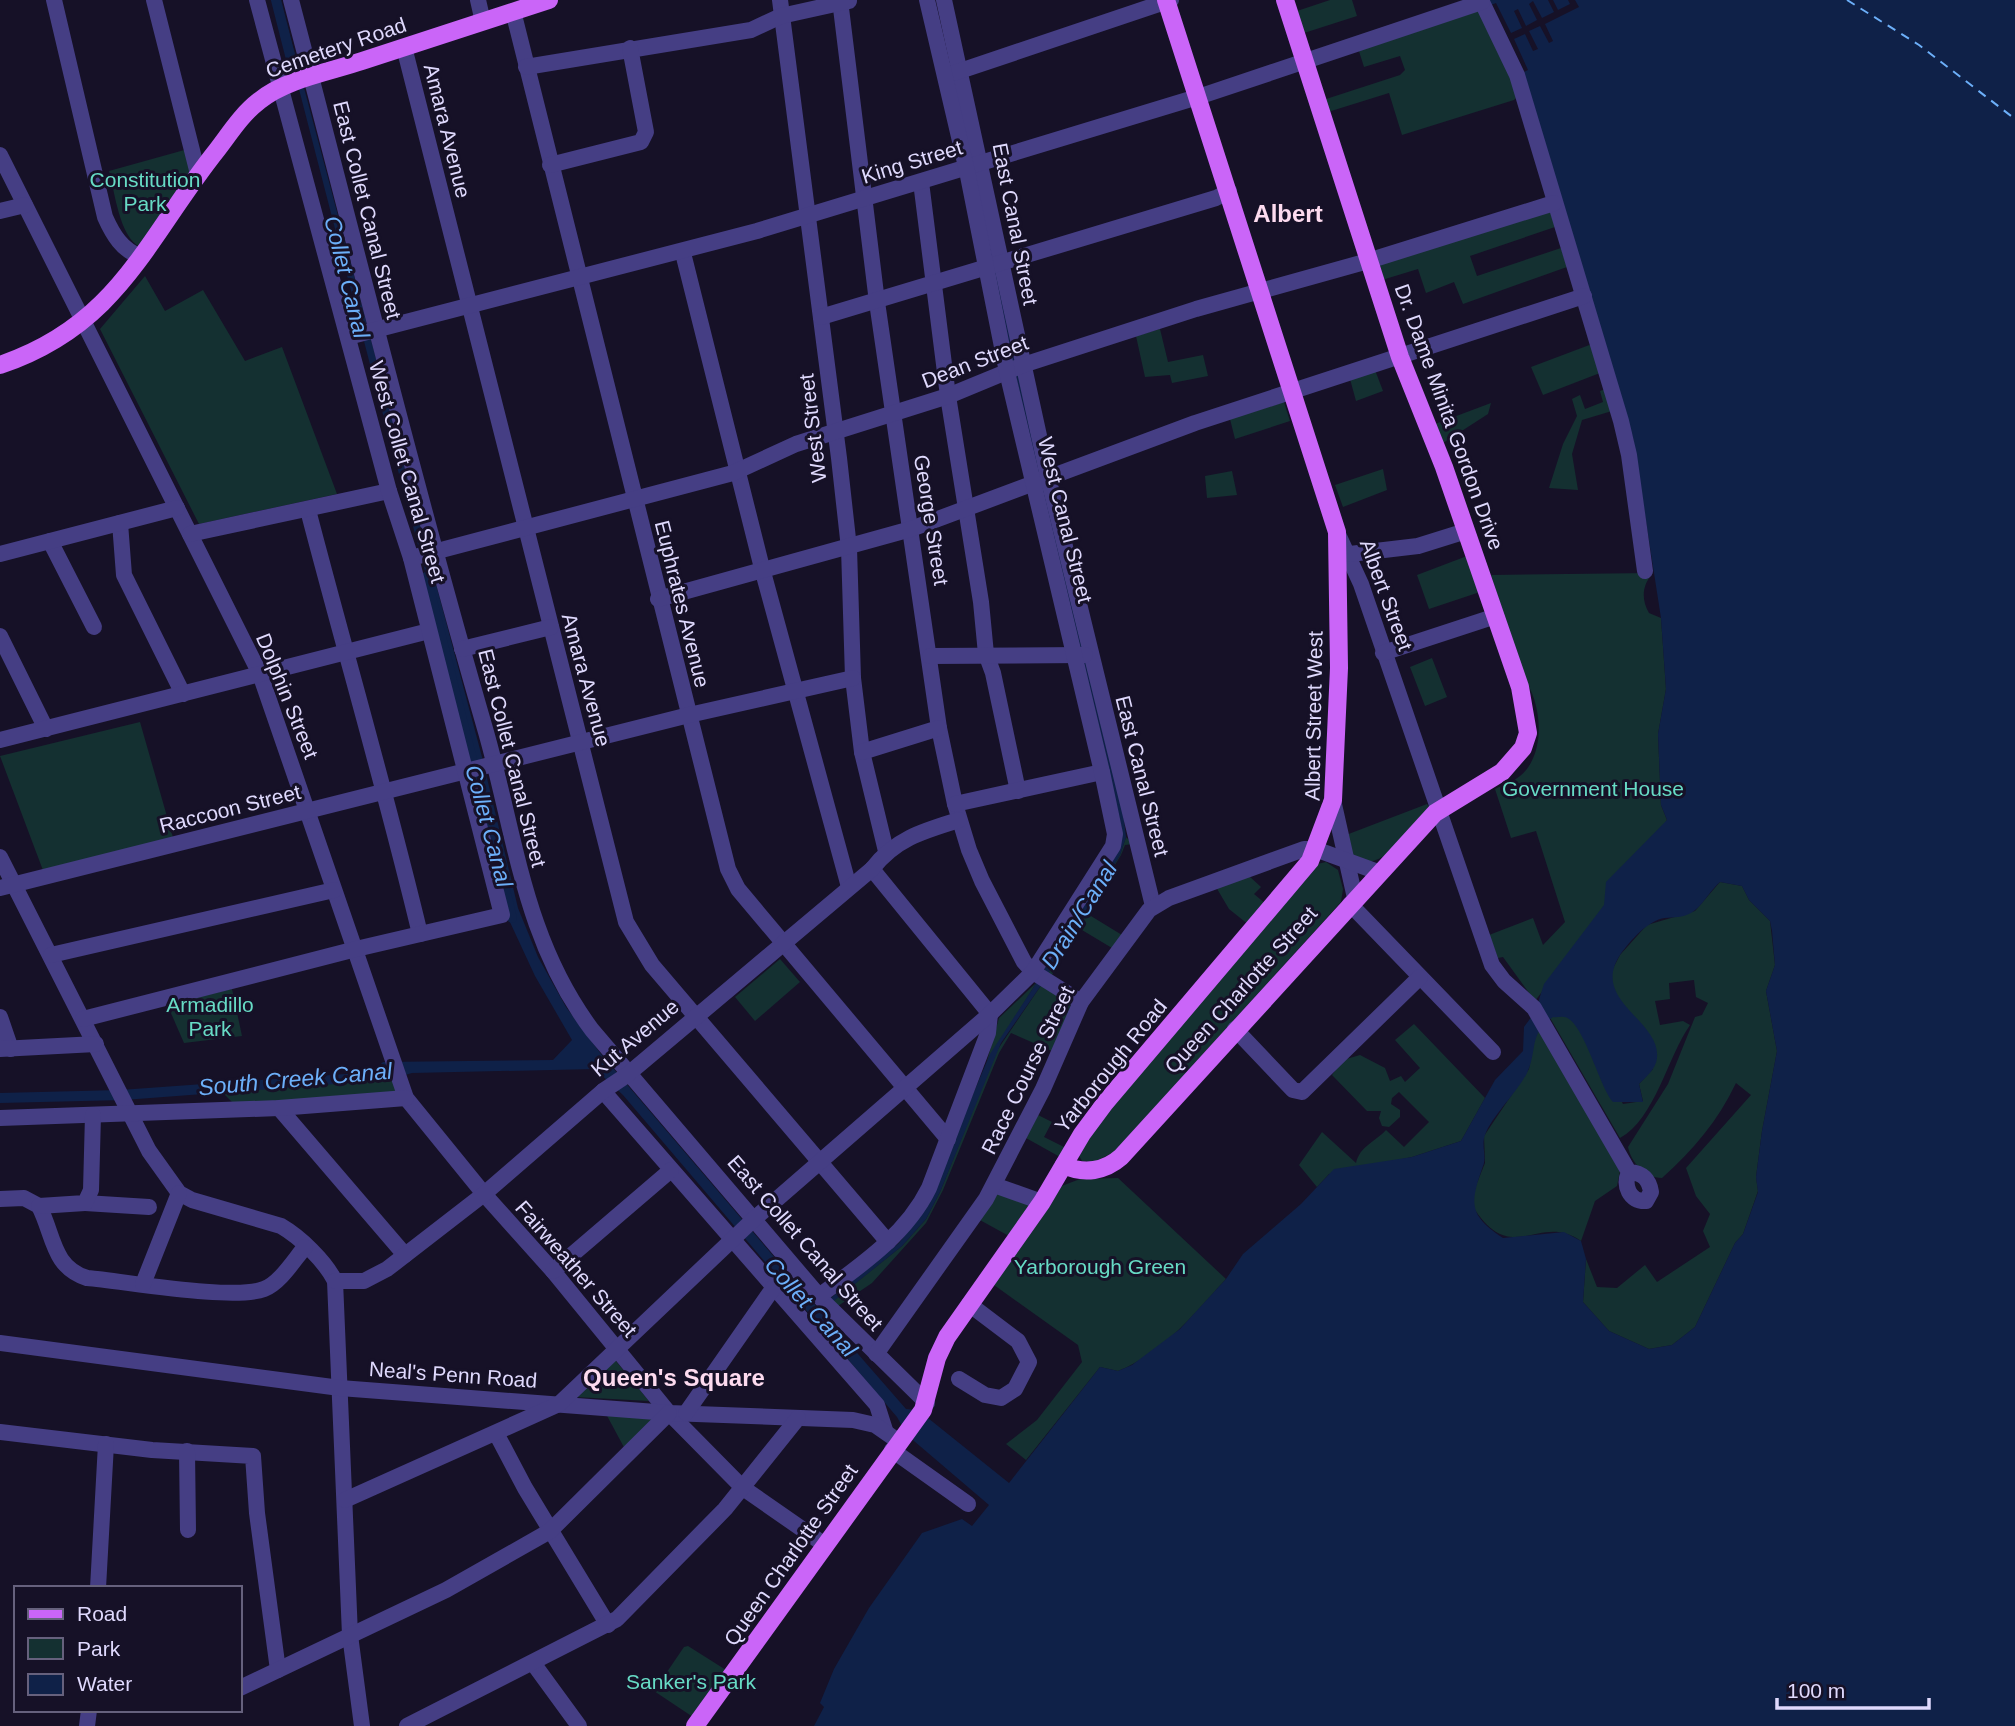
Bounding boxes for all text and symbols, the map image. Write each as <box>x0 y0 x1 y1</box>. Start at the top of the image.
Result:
street label: Cemetery Road <box>263 13 409 82</box>
street label: Amara Avenue <box>420 61 475 200</box>
street label: East Collet Canal Street <box>328 98 406 322</box>
street label: King Street <box>859 135 965 188</box>
street label: East Canal Street <box>988 141 1043 307</box>
park label: Constitution Park <box>90 168 200 215</box>
district label: Albert <box>1253 200 1323 227</box>
water label: Collet Canal <box>318 213 376 341</box>
street label: Dr. Dame Minita Gordon Drive <box>1391 281 1508 553</box>
street label: Dean Street <box>918 331 1031 392</box>
street label: West Collet Canal Street <box>365 358 450 586</box>
street label: West Street <box>794 372 831 484</box>
street label: West Canal Street <box>1034 435 1097 605</box>
street label: George Street <box>910 453 953 587</box>
street label: Euphrates Avenue <box>651 518 714 690</box>
street label: Albert Street <box>1356 536 1417 654</box>
street label: Amara Avenue <box>558 611 615 749</box>
street label: Dolphin Street <box>252 630 323 762</box>
street label: Albert Street West <box>1301 631 1326 801</box>
street label: East Collet Canal Street <box>473 646 551 870</box>
street label: East Canal Street <box>1111 693 1174 859</box>
water label: Collet Canal <box>459 762 519 890</box>
park label: Government House <box>1502 777 1684 800</box>
street label: Raccoon Street <box>157 780 303 837</box>
water label: Drain/Canal <box>1036 856 1123 973</box>
street label: Queen Charlotte Street <box>1160 902 1322 1078</box>
street label: Race Course Street <box>977 982 1078 1158</box>
park label: Armadillo Park <box>166 993 254 1040</box>
street label: Kut Avenue <box>586 994 683 1081</box>
street label: Yarborough Road <box>1050 995 1171 1137</box>
water label: South Creek Canal <box>197 1058 394 1100</box>
street label: East Collet Canal Street <box>722 1150 888 1336</box>
street label: Fairweather Street <box>511 1196 642 1342</box>
water label: Collet Canal <box>759 1251 863 1363</box>
park label: Yarborough Green <box>1014 1255 1186 1278</box>
street label: Neal's Penn Road <box>368 1357 538 1392</box>
district label: Queen's Square <box>583 1364 765 1391</box>
street label: Queen Charlotte Street <box>719 1460 862 1650</box>
legend <box>14 1586 242 1712</box>
text: Road <box>77 1602 127 1625</box>
text: Park <box>77 1637 121 1660</box>
scale bar <box>1777 1666 1929 1710</box>
park label: Sanker's Park <box>626 1670 757 1693</box>
text: Water <box>77 1672 132 1695</box>
text: 100 m <box>1787 1679 1845 1702</box>

